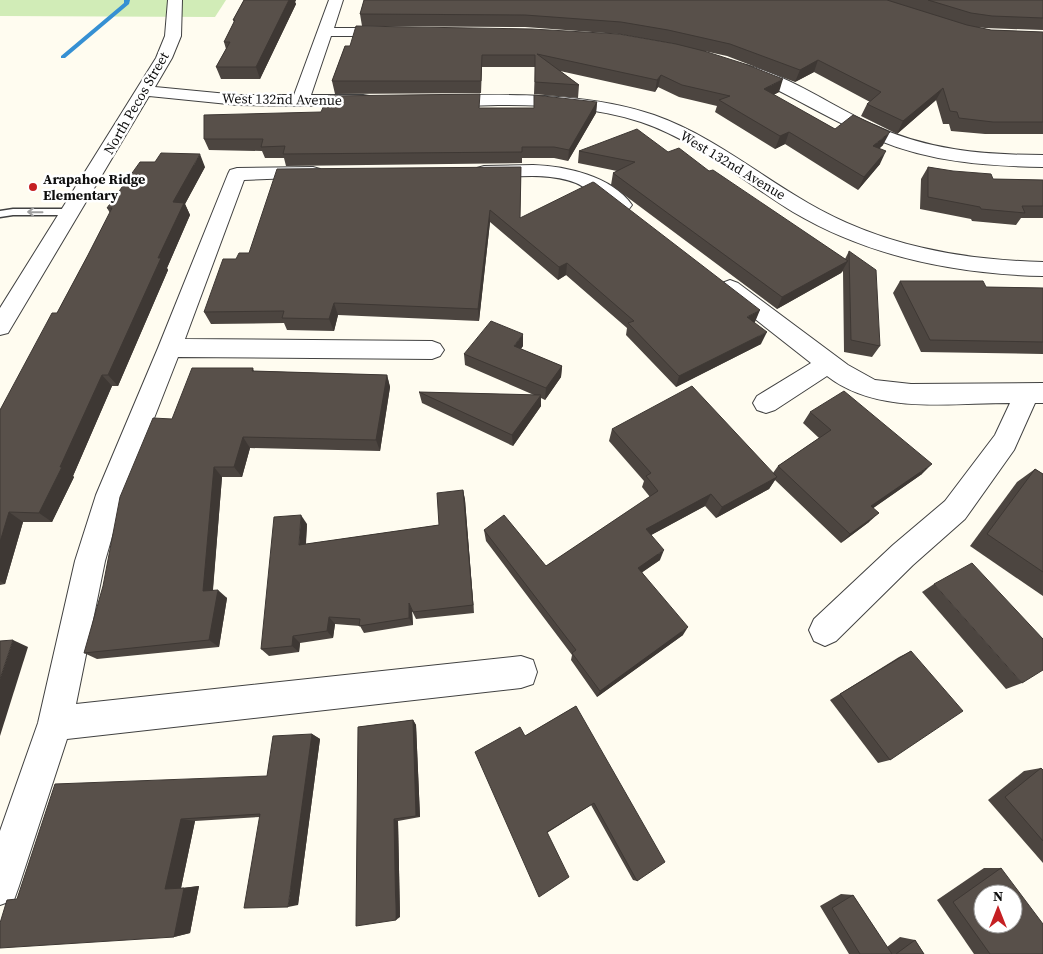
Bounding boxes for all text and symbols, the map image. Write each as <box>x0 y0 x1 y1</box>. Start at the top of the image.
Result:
street label: North Pecos Street <box>98 48 174 158</box>
street label: West 132nd Avenue <box>222 88 342 110</box>
street label: West 132nd Avenue <box>676 125 790 205</box>
place label: Arapahoe Ridge Elementary <box>43 169 145 205</box>
marker: Arapahoe Ridge Elementary <box>27 181 39 193</box>
one-way arrow <box>27 207 43 217</box>
north arrow <box>973 884 1023 934</box>
text: N <box>993 886 1003 906</box>

